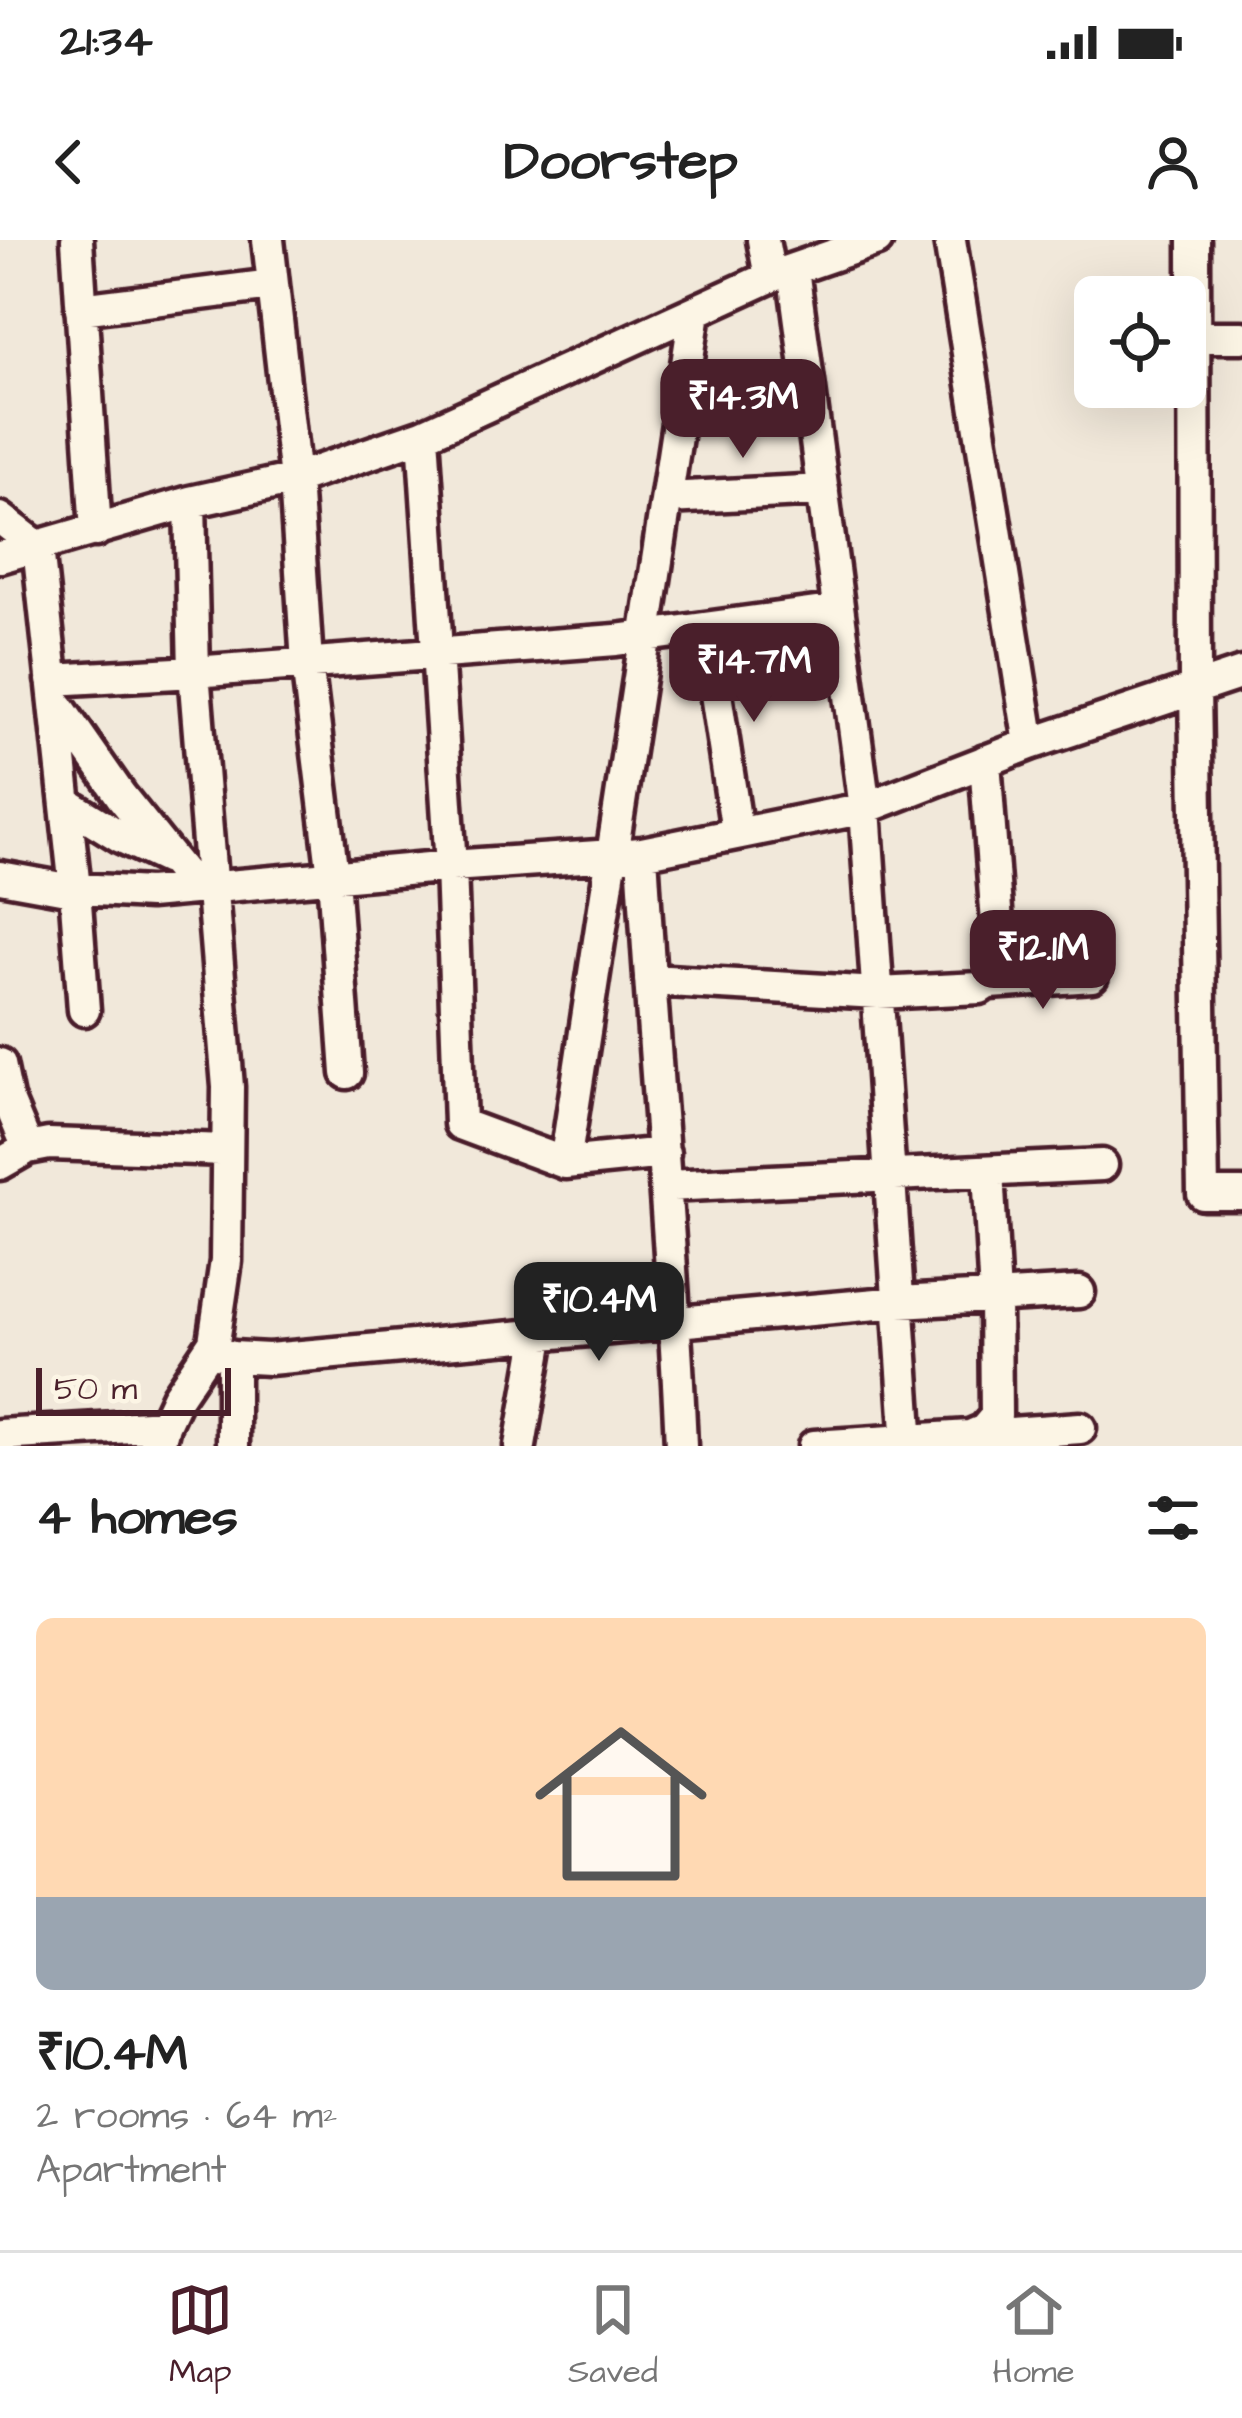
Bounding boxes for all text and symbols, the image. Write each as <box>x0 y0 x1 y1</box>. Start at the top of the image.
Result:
text: 21:34 <box>60 11 153 73</box>
text: Doorstep <box>504 125 738 200</box>
icon: back <box>36 129 102 195</box>
icon: person <box>1140 129 1206 195</box>
map controls <box>1074 276 1206 408</box>
button: locate <box>1074 276 1206 408</box>
pin: ₹14.3M <box>645 359 841 461</box>
text: ₹14.3M <box>687 371 799 425</box>
pin: ₹14.7M <box>656 623 852 725</box>
text: ₹14.7M <box>696 635 812 689</box>
pin: ₹12.1M <box>945 910 1141 1012</box>
text: ₹12.1M <box>997 922 1089 976</box>
pin: ₹10.4M <box>501 1262 697 1364</box>
text: ₹10.4M <box>541 1274 657 1328</box>
scale bar <box>36 1362 231 1415</box>
text: 50 m <box>54 1366 137 1412</box>
text: 4 homes <box>36 1483 238 1554</box>
icon: filters <box>1140 1485 1206 1551</box>
icon: home <box>513 1696 729 1912</box>
text: ₹10.4M <box>36 2019 188 2090</box>
text: 2 rooms · 64 m² <box>36 2090 338 2144</box>
text: Apartment <box>36 2144 227 2198</box>
tab: Map <box>167 2277 233 2395</box>
tab: Saved <box>568 2277 658 2395</box>
tab: Home <box>993 2277 1075 2395</box>

